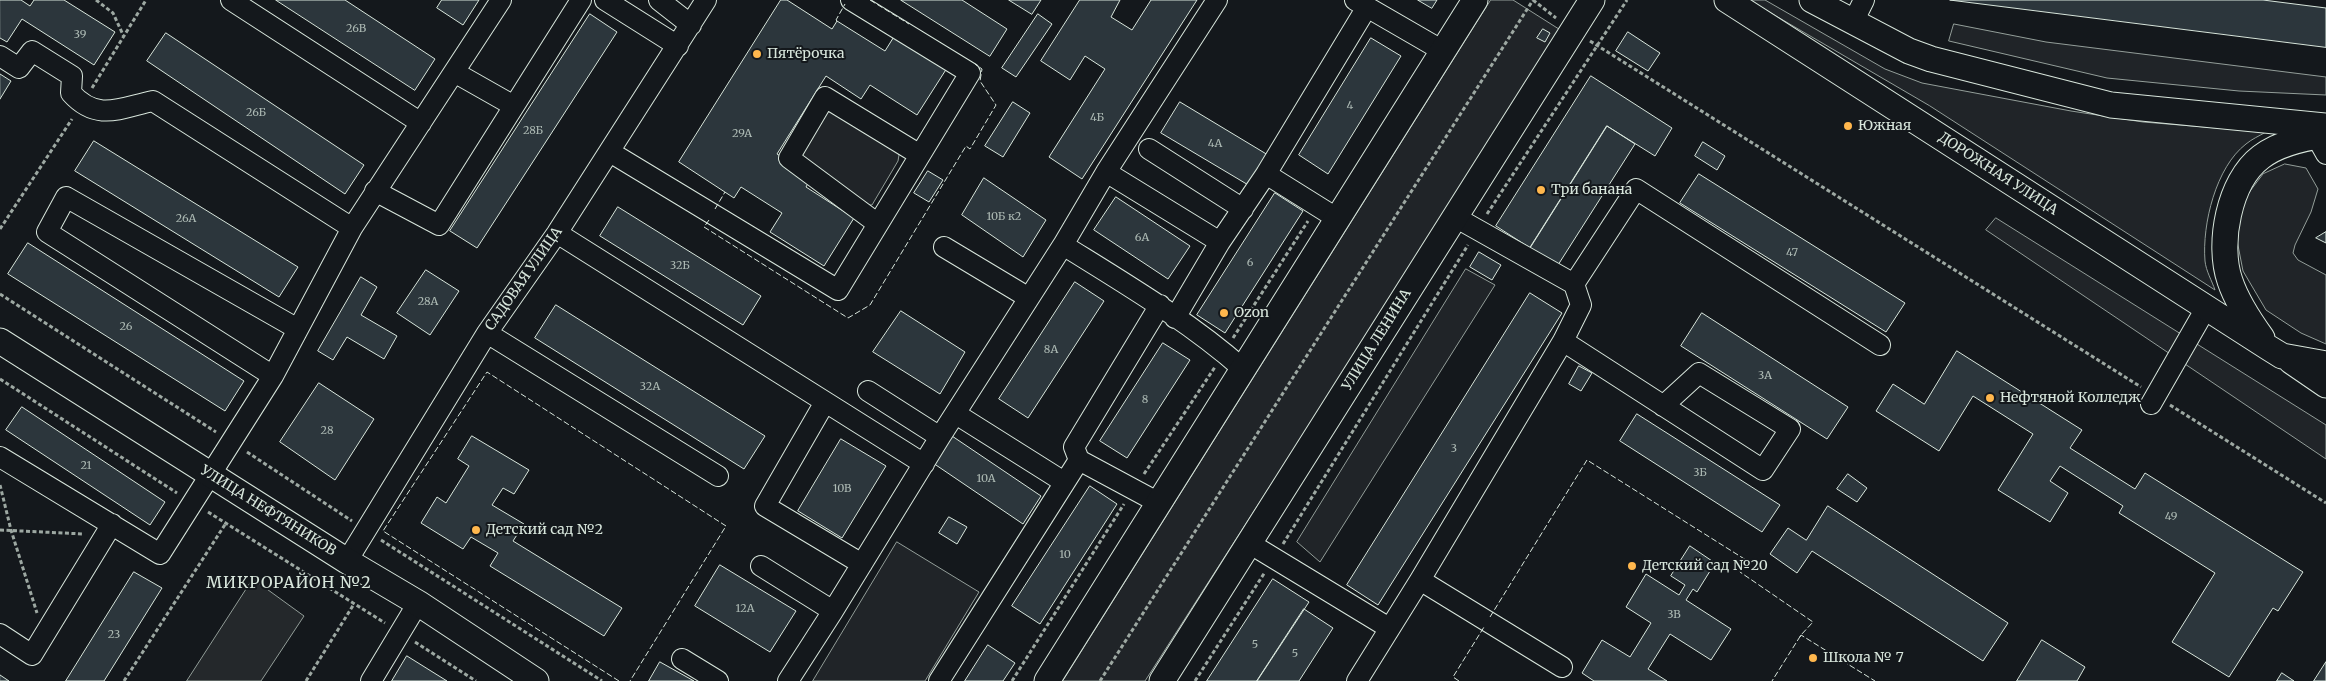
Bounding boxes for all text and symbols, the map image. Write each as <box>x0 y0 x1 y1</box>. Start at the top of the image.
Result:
house number: 26В <box>346 22 366 36</box>
house number: 39 <box>74 28 86 42</box>
place label: Пятёрочка <box>767 46 844 62</box>
marker: Пятёрочка <box>751 48 763 60</box>
house number: 4 <box>1347 99 1353 113</box>
house number: 26Б <box>246 106 266 120</box>
house number: 4Б <box>1090 111 1104 125</box>
place label: Южная <box>1858 118 1911 134</box>
marker: Южная <box>1842 120 1854 132</box>
house number: 28Б <box>523 124 543 138</box>
house number: 29А <box>732 127 752 141</box>
street label: ДОРОЖНАЯ УЛИЦА <box>1935 129 2061 219</box>
house number: 4А <box>1208 137 1222 151</box>
place label: Три банана <box>1551 182 1632 198</box>
marker: Три банана <box>1535 184 1547 196</box>
house number: 10Б к2 <box>987 210 1021 224</box>
house number: 26А <box>176 212 196 226</box>
street label: САДОВАЯ УЛИЦА <box>482 224 566 334</box>
house number: 6А <box>1135 231 1149 245</box>
house number: 47 <box>1786 246 1798 260</box>
house number: 6 <box>1247 256 1253 270</box>
house number: 32Б <box>670 259 690 273</box>
street label: УЛИЦА ЛЕНИНА <box>1339 286 1415 394</box>
house number: 28А <box>418 295 438 309</box>
place label: Ozon <box>1234 305 1269 321</box>
marker: Ozon <box>1218 307 1230 319</box>
house number: 26 <box>120 320 132 334</box>
house number: 8А <box>1044 343 1058 357</box>
house number: 3А <box>1758 369 1772 383</box>
house number: 32А <box>640 380 660 394</box>
place label: Нефтяной Колледж <box>2000 390 2141 406</box>
marker: Нефтяной Колледж <box>1984 392 1996 404</box>
house number: 8 <box>1142 393 1148 407</box>
house number: 28 <box>321 424 333 438</box>
house number: 3 <box>1451 442 1457 456</box>
house number: 21 <box>80 459 92 473</box>
street label: УЛИЦА НЕФТЯНИКОВ <box>197 462 339 560</box>
house number: 3Б <box>1693 466 1707 480</box>
house number: 10А <box>976 472 996 486</box>
house number: 10В <box>833 482 851 496</box>
house number: 49 <box>2165 510 2177 524</box>
place label: Детский сад №2 <box>486 522 603 538</box>
marker: Детский сад №2 <box>470 524 482 536</box>
house number: 10 <box>1059 548 1071 562</box>
place label: Детский сад №20 <box>1642 558 1768 574</box>
marker: Детский сад №20 <box>1626 560 1638 572</box>
district label: МИКРОРАЙОН №2 <box>205 573 373 593</box>
house number: 12А <box>735 602 755 616</box>
house number: 3В <box>1667 608 1681 622</box>
house number: 23 <box>108 628 120 642</box>
house number: 5 <box>1252 638 1258 652</box>
house number: 5 <box>1292 647 1298 661</box>
place label: Школа № 7 <box>1823 650 1904 666</box>
marker: Школа № 7 <box>1807 652 1819 664</box>

